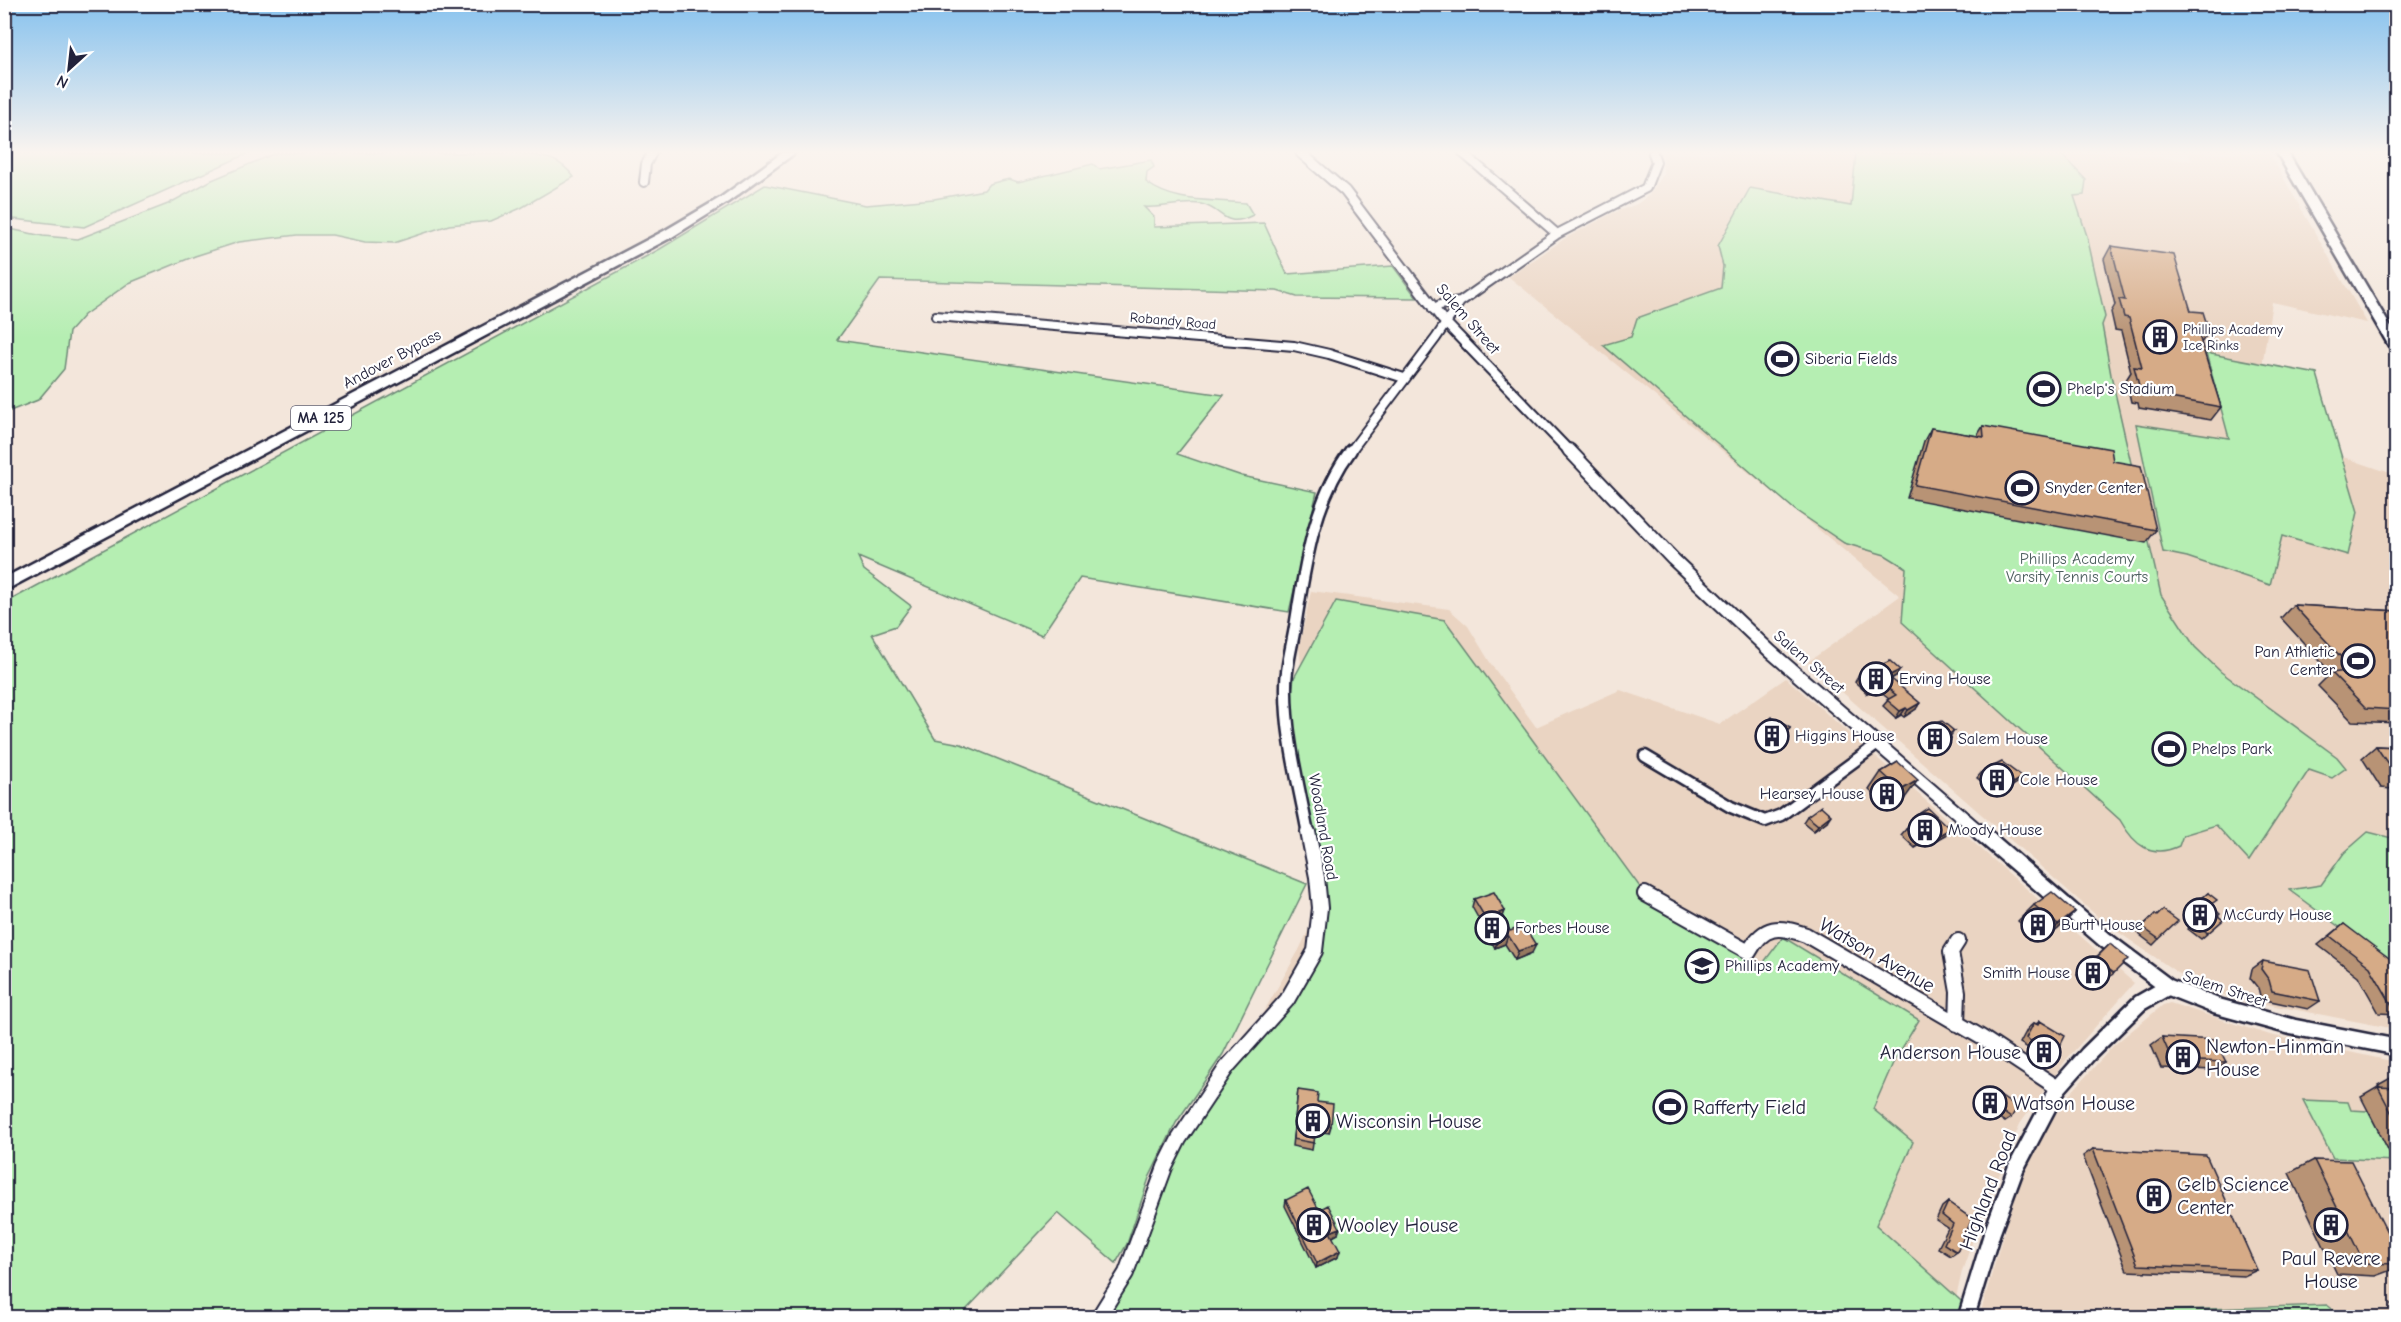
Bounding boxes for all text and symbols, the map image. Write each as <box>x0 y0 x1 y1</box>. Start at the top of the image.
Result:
north arrow <box>39 39 99 99</box>
text: N <box>54 71 71 92</box>
street label: Salem Street <box>1433 280 1504 358</box>
street label: Robandy Road <box>1129 309 1217 333</box>
building icon: Phillips Academy Ice Rinks <box>2142 319 2178 355</box>
place label: Phillips Academy Ice Rinks <box>2183 321 2284 354</box>
street label: Andover Bypass <box>340 326 444 392</box>
sports icon: Siberia Fields <box>1764 341 1800 377</box>
place label: Siberia Fields <box>1805 350 1897 368</box>
sports icon: Phelp's Stadium <box>2026 371 2062 407</box>
place label: Phelp's Stadium <box>2067 380 2174 398</box>
road number: MA 125 <box>291 406 351 430</box>
sports icon: Snyder Center <box>2004 470 2040 506</box>
place label: Snyder Center <box>2045 479 2144 497</box>
park label: Phillips Academy Varsity Tennis Courts <box>2006 550 2148 586</box>
street label: Salem Street <box>1770 627 1848 698</box>
place label: Pan Athletic Center <box>2254 643 2336 679</box>
sports icon: Pan Athletic Center <box>2340 643 2376 679</box>
building icon: Erving House <box>1858 661 1894 697</box>
place label: Erving House <box>1899 670 1991 688</box>
building icon: Higgins House <box>1754 718 1790 754</box>
building icon: Salem House <box>1917 721 1953 757</box>
place label: Higgins House <box>1795 727 1894 745</box>
place label: Salem House <box>1958 730 2048 748</box>
sports icon: Phelps Park <box>2151 731 2187 767</box>
place label: Phelps Park <box>2192 740 2272 758</box>
building icon: Cole House <box>1979 762 2015 798</box>
place label: Cole House <box>2020 771 2098 789</box>
street label: Woodland Road <box>1305 772 1341 882</box>
building icon: Hearsey House <box>1869 776 1905 812</box>
place label: Hearsey House <box>1760 785 1864 803</box>
building icon: Moody House <box>1907 812 1943 848</box>
place label: Moody House <box>1948 821 2042 839</box>
building icon: McCurdy House <box>2182 897 2218 933</box>
place label: McCurdy House <box>2223 906 2332 924</box>
building icon: Burtt House <box>2020 907 2056 943</box>
building icon: Forbes House <box>1474 910 1510 946</box>
street label: Watson Avenue <box>1815 913 1939 997</box>
place label: Burtt House <box>2061 916 2143 934</box>
place label: Forbes House <box>1515 919 1610 937</box>
school or university icon: Phillips Academy <box>1684 948 1720 984</box>
building icon: Smith House <box>2075 955 2111 991</box>
place label: Phillips Academy <box>1725 957 1840 975</box>
place label: Smith House <box>1983 964 2070 982</box>
street label: Salem Street <box>2181 967 2270 1011</box>
building icon: Anderson House <box>2026 1034 2062 1070</box>
place label: Newton-Hinman House <box>2206 1035 2344 1081</box>
building icon: Newton-Hinman House <box>2165 1039 2201 1075</box>
place label: Anderson House <box>1880 1041 2021 1064</box>
building icon: Watson House <box>1972 1085 2008 1121</box>
sports icon: Rafferty Field <box>1652 1089 1688 1125</box>
place label: Watson House <box>2013 1092 2135 1115</box>
place label: Rafferty Field <box>1693 1096 1806 1119</box>
building icon: Wisconsin House <box>1295 1103 1331 1139</box>
place label: Wisconsin House <box>1336 1110 1482 1133</box>
street label: Highland Road <box>1955 1127 2021 1253</box>
place label: Gelb Science Center <box>2177 1173 2289 1219</box>
building icon: Gelb Science Center <box>2136 1178 2172 1214</box>
building icon: Wooley House <box>1296 1207 1332 1243</box>
building icon: Paul Revere House <box>2313 1207 2349 1243</box>
place label: Wooley House <box>1337 1214 1458 1237</box>
place label: Paul Revere House <box>2281 1247 2381 1293</box>

